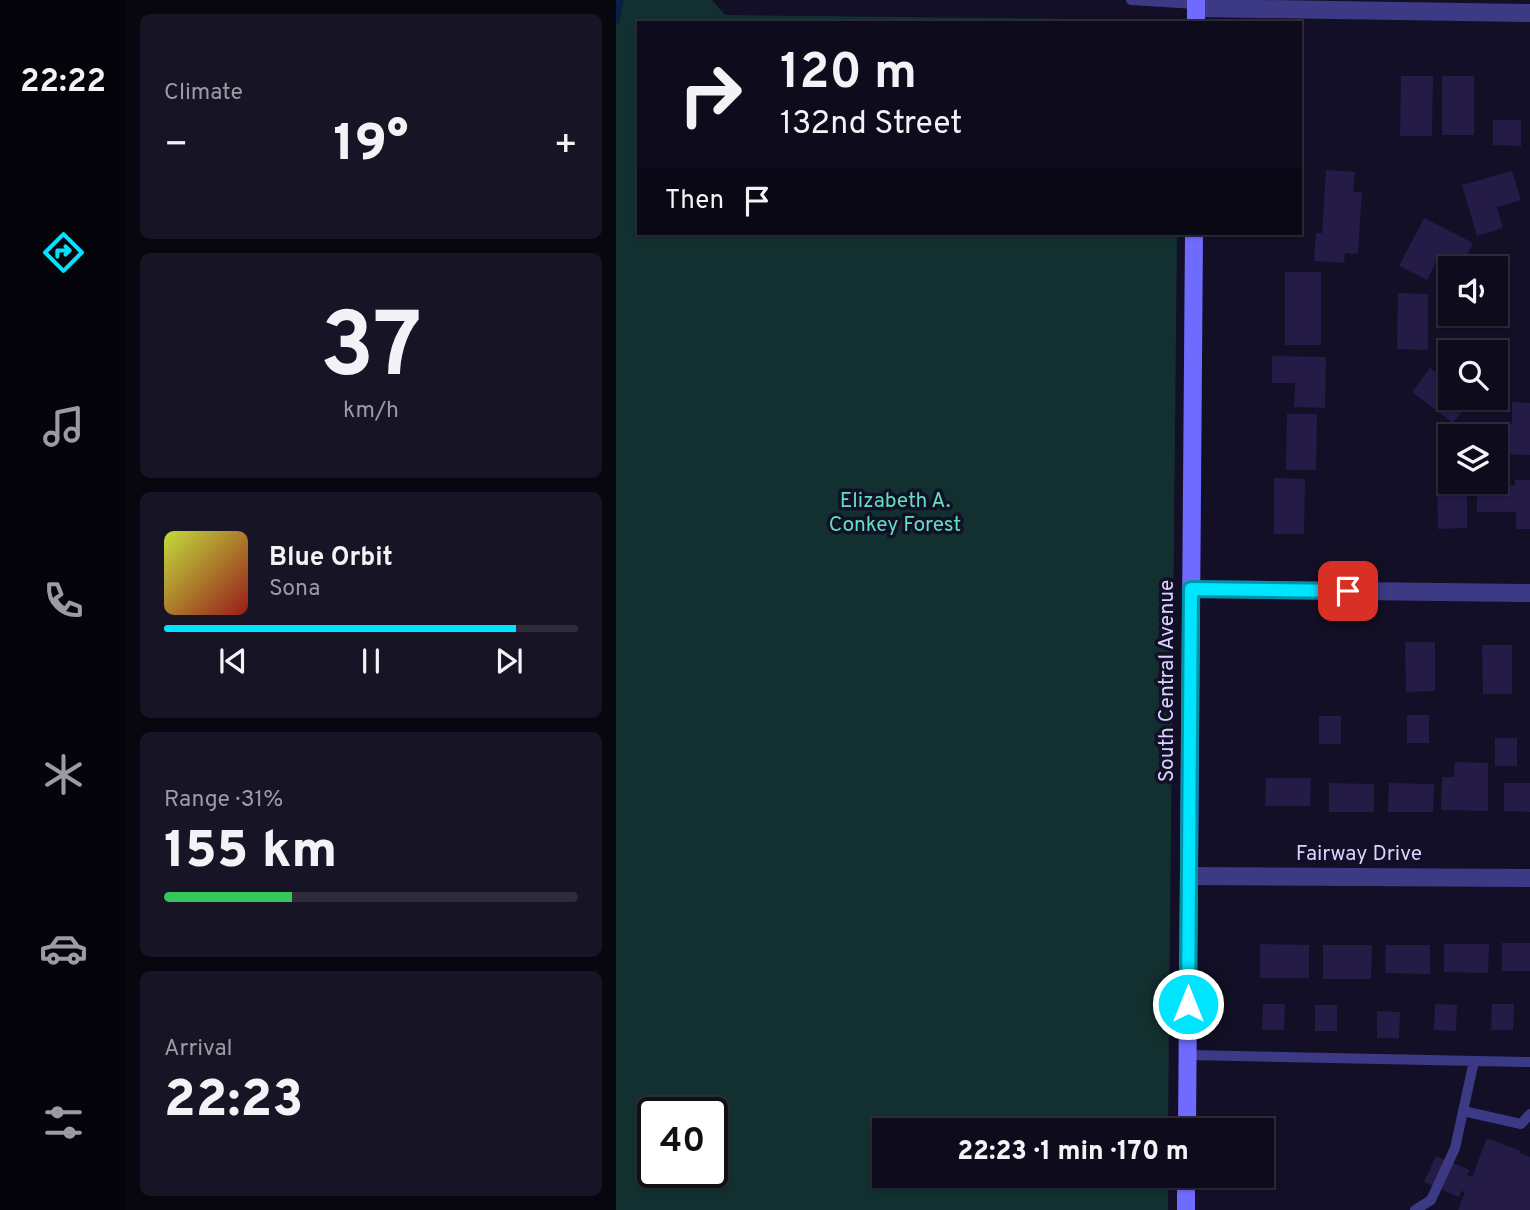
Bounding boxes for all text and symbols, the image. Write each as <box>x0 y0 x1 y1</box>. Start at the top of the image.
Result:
text: 120 m <box>780 44 917 106</box>
icon: right <box>665 49 756 140</box>
text: 22:22 <box>20 63 106 103</box>
text: Climate <box>164 79 243 108</box>
text: 132nd Street <box>780 105 962 145</box>
text: 19° <box>333 113 409 179</box>
text: − <box>164 122 189 171</box>
text: + <box>553 122 578 171</box>
icon: arrive <box>738 182 776 220</box>
text: Then <box>665 185 724 218</box>
icon: directions <box>39 228 88 277</box>
map controls <box>1438 256 1508 494</box>
button: sound <box>1438 256 1508 326</box>
text: 37 <box>320 294 422 409</box>
button: search <box>1438 340 1508 410</box>
text: km/h <box>343 397 399 426</box>
icon: music <box>39 402 88 451</box>
button: layers <box>1438 424 1508 494</box>
park label: Elizabeth A. Conkey Forest <box>829 488 961 539</box>
text: Blue Orbit <box>269 542 393 575</box>
pin <box>1318 561 1378 621</box>
icon: arrive <box>1329 572 1367 610</box>
text: Sona <box>269 575 320 604</box>
icon: phone <box>39 576 88 625</box>
street label: South Central Avenue <box>1154 580 1181 782</box>
icon: previous <box>214 642 252 680</box>
icon: pause <box>352 642 390 680</box>
icon: next <box>490 642 528 680</box>
icon: climate <box>39 750 88 799</box>
text: Range · 31% <box>164 786 283 815</box>
text: 155 km <box>164 820 337 886</box>
street label: Fairway Drive <box>1296 841 1422 868</box>
icon: car <box>39 924 88 973</box>
position arrow <box>1151 967 1225 1041</box>
text: Arrival <box>164 1035 233 1064</box>
text: 22:23 <box>164 1069 303 1135</box>
speed limit sign: 40 <box>637 1097 728 1188</box>
icon: filters <box>39 1098 88 1147</box>
text: 22:23 · 1 min · 170 m <box>957 1136 1189 1169</box>

